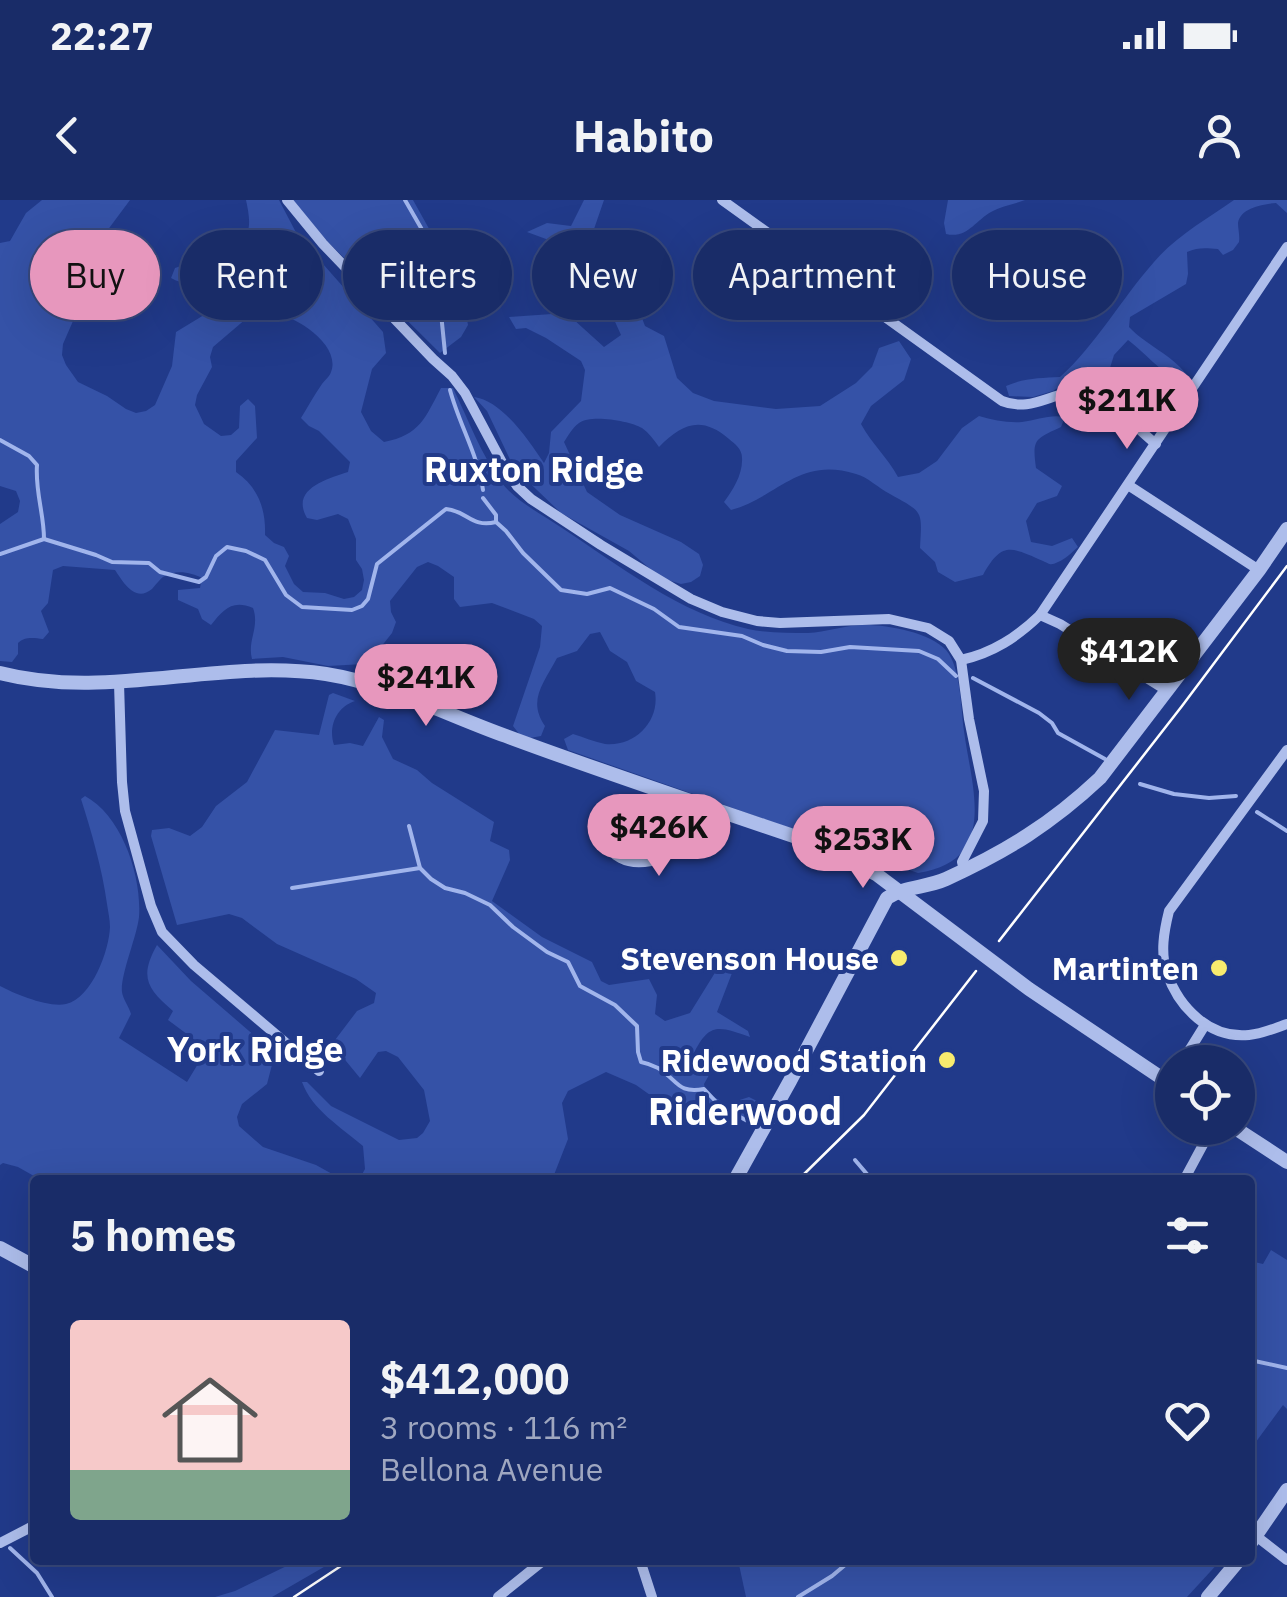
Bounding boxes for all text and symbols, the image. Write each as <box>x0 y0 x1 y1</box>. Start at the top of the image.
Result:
text: 22:27 <box>50 11 154 60</box>
text: Habito <box>573 106 714 164</box>
icon: back <box>40 108 95 163</box>
icon: person <box>1192 108 1247 163</box>
chip: Buy <box>30 230 160 320</box>
chip: Rent <box>180 230 323 320</box>
chip: Filters <box>343 230 512 320</box>
chip: New <box>532 230 673 320</box>
chip: Apartment <box>693 230 932 320</box>
chip: House <box>952 230 1122 320</box>
pin: $211K <box>1057 367 1197 452</box>
text: $211K <box>1077 378 1177 420</box>
district label: Ruxton Ridge <box>424 446 644 492</box>
pin: $412K <box>1059 618 1199 703</box>
text: $412K <box>1079 629 1179 671</box>
pin: $241K <box>356 644 496 729</box>
text: $241K <box>376 655 476 697</box>
pin: $426K <box>589 794 729 879</box>
text: $426K <box>609 805 709 847</box>
pin: $253K <box>793 806 933 891</box>
text: $253K <box>813 817 913 859</box>
place label: Stevenson House <box>620 937 879 979</box>
marker: Stevenson House <box>888 947 910 969</box>
place label: Martinten <box>1052 947 1199 989</box>
marker: Martinten <box>1208 957 1230 979</box>
district label: York Ridge <box>167 1026 343 1072</box>
place label: Ridewood Station <box>661 1039 927 1081</box>
map controls <box>1155 1045 1255 1145</box>
button: locate <box>1155 1045 1255 1145</box>
marker: Ridewood Station <box>936 1049 958 1071</box>
district label: Riderwood <box>648 1086 842 1135</box>
text: 5 homes <box>70 1208 236 1263</box>
icon: filters <box>1160 1208 1215 1263</box>
text: $412,000 <box>380 1351 569 1406</box>
icon: home <box>150 1360 270 1480</box>
icon: heart <box>1160 1393 1215 1448</box>
text: 3 rooms · 116 m² <box>380 1406 627 1448</box>
text: Bellona Avenue <box>380 1448 603 1490</box>

